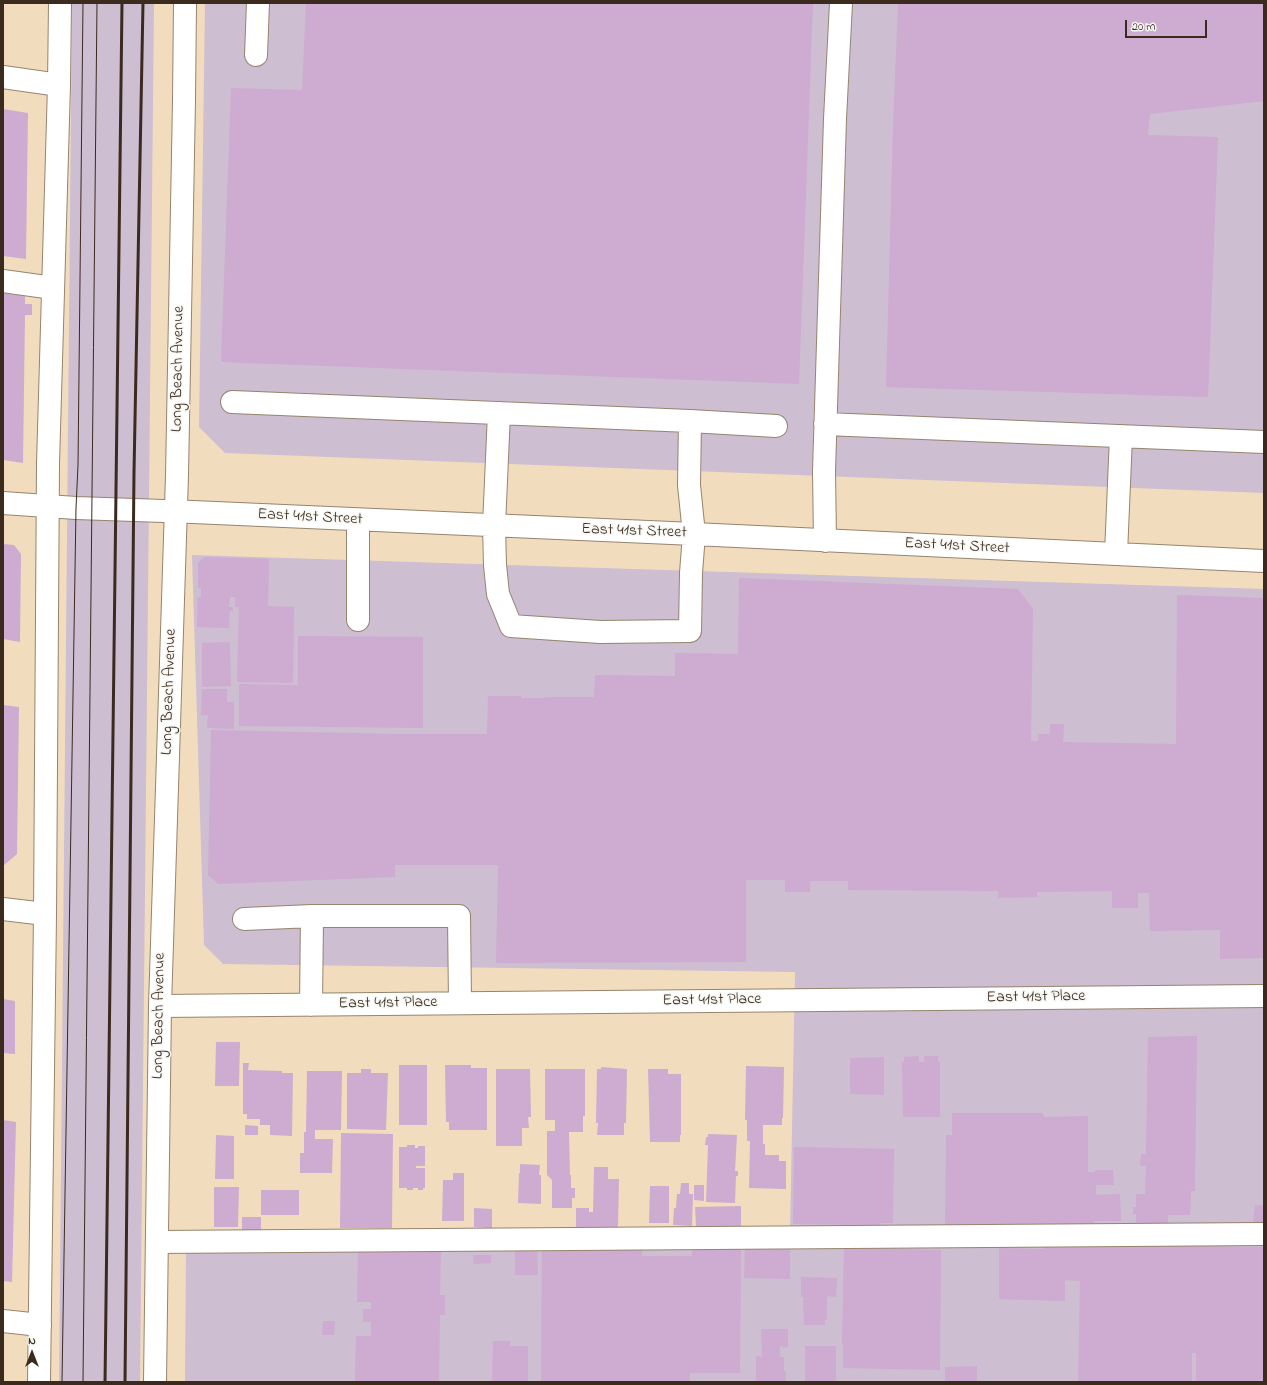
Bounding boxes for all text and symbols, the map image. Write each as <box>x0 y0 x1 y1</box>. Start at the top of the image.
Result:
scale bar <box>1127 12 1209 38</box>
text: 20 m <box>1132 18 1155 36</box>
street label: Long Beach Avenue <box>168 306 190 432</box>
street label: East 41st Street <box>257 506 363 530</box>
street label: East 41st Street <box>581 521 687 543</box>
street label: East 41st Street <box>904 535 1010 559</box>
street label: Long Beach Avenue <box>158 628 182 756</box>
street label: Long Beach Avenue <box>149 953 171 1079</box>
street label: East 41st Place <box>986 988 1086 1008</box>
street label: East 41st Place <box>662 991 762 1011</box>
street label: East 41st Place <box>338 994 438 1014</box>
north arrow <box>12 1333 52 1373</box>
text: N <box>28 1333 36 1349</box>

